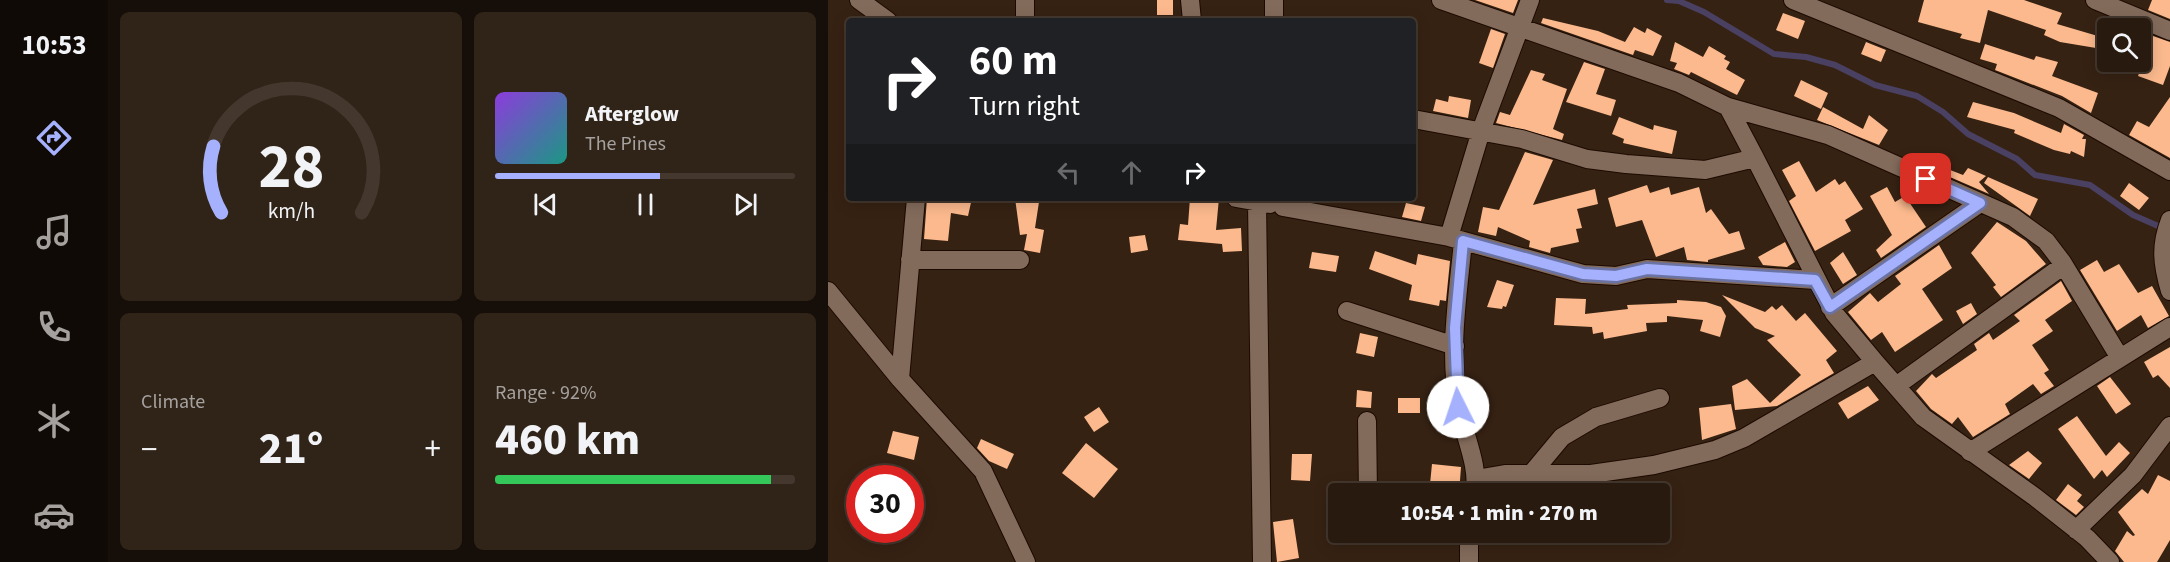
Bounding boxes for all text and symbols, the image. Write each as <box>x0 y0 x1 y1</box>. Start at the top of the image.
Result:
map controls <box>2097 18 2151 72</box>
button: search <box>2097 18 2151 72</box>
text: 10:53 <box>21 26 87 65</box>
text: 60 m <box>969 31 1058 91</box>
icon: right <box>870 42 948 120</box>
text: Turn right <box>969 87 1080 126</box>
text: Afterglow <box>585 98 679 130</box>
icon: directions <box>33 117 75 159</box>
text: 28 <box>258 124 324 213</box>
text: The Pines <box>585 130 666 158</box>
pin <box>1900 153 1951 204</box>
icon: left <box>1052 156 1085 189</box>
icon: ahead <box>1115 156 1148 189</box>
icon: right <box>1178 156 1211 189</box>
icon: arrive <box>1909 162 1942 195</box>
icon: previous <box>529 188 562 221</box>
icon: pause <box>629 188 662 221</box>
icon: next <box>729 188 762 221</box>
text: km/h <box>267 197 315 228</box>
icon: music <box>33 211 75 253</box>
icon: phone <box>33 306 75 348</box>
position arrow <box>1426 375 1490 439</box>
text: Range · 92% <box>495 379 596 407</box>
text: Climate <box>141 388 205 416</box>
icon: climate <box>33 400 75 442</box>
text: 460 km <box>495 408 640 472</box>
text: 21° <box>259 417 323 481</box>
text: − <box>141 426 157 473</box>
text: + <box>425 426 441 473</box>
speed limit sign: 30 <box>846 465 924 543</box>
icon: car <box>33 494 75 536</box>
text: 10:54 · 1 min · 270 m <box>1400 497 1598 529</box>

